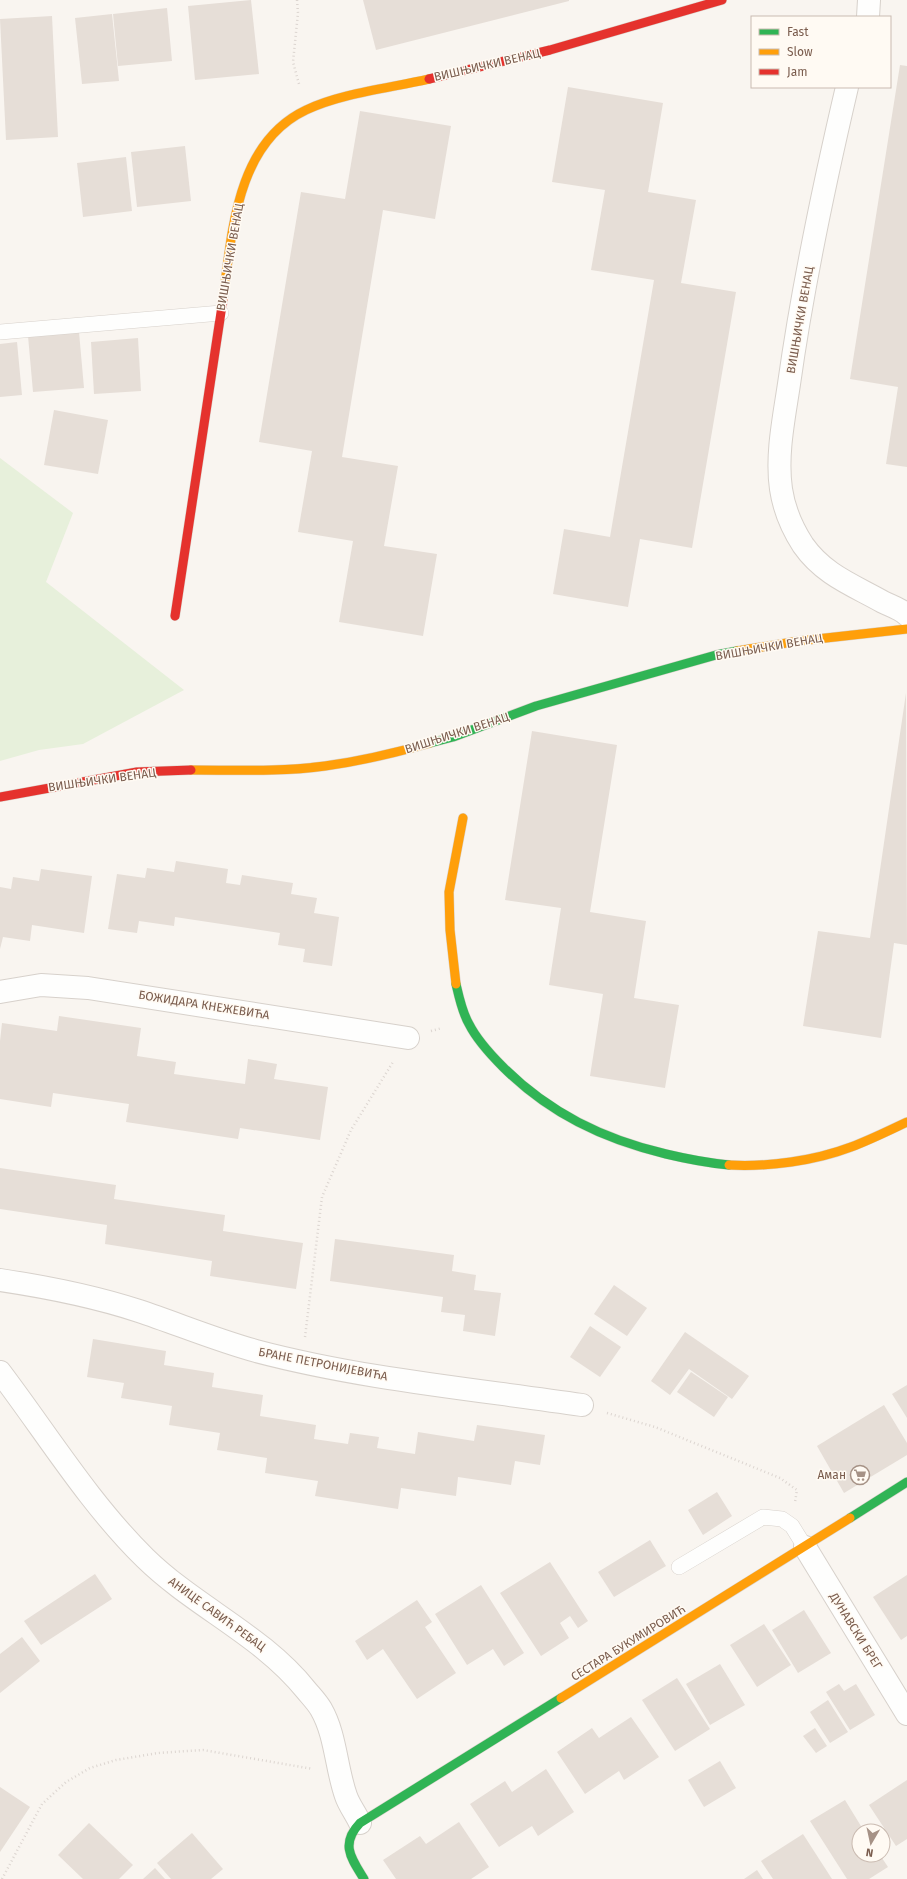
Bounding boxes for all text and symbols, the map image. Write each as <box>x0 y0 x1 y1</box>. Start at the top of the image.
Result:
legend <box>751 16 891 88</box>
text: Fast <box>787 25 809 39</box>
text: Slow <box>787 45 813 59</box>
street label: ВИШЊИЧКИ ВЕНАЦ <box>432 46 542 84</box>
text: Jam <box>787 65 807 79</box>
street label: ВИШЊИЧКИ ВЕНАЦ <box>214 202 246 312</box>
street label: ВИШЊИЧКИ ВЕНАЦ <box>784 265 816 375</box>
street label: ВИШЊИЧКИ ВЕНАЦ <box>714 631 824 663</box>
street label: ВИШЊИЧКИ ВЕНАЦ <box>403 710 511 756</box>
street label: ВИШЊИЧКИ ВЕНАЦ <box>47 766 157 794</box>
street label: БОЖИДАРА КНЕЖЕВИЋА <box>137 988 271 1022</box>
street label: БРАНЕ ПЕТРОНИЈЕВИЋА <box>257 1345 389 1383</box>
supermarket icon: Аман <box>849 1464 871 1486</box>
place label: Аман <box>817 1468 846 1482</box>
street label: АНИЦЕ САВИЋ РЕБАЦ <box>166 1574 268 1654</box>
street label: ДУНАВСКИ БРЕГ <box>826 1589 885 1672</box>
street label: СЕСТАРА БУКУМИРОВИЋ <box>568 1602 688 1684</box>
north arrow <box>851 1823 891 1863</box>
text: N <box>865 1845 874 1859</box>

